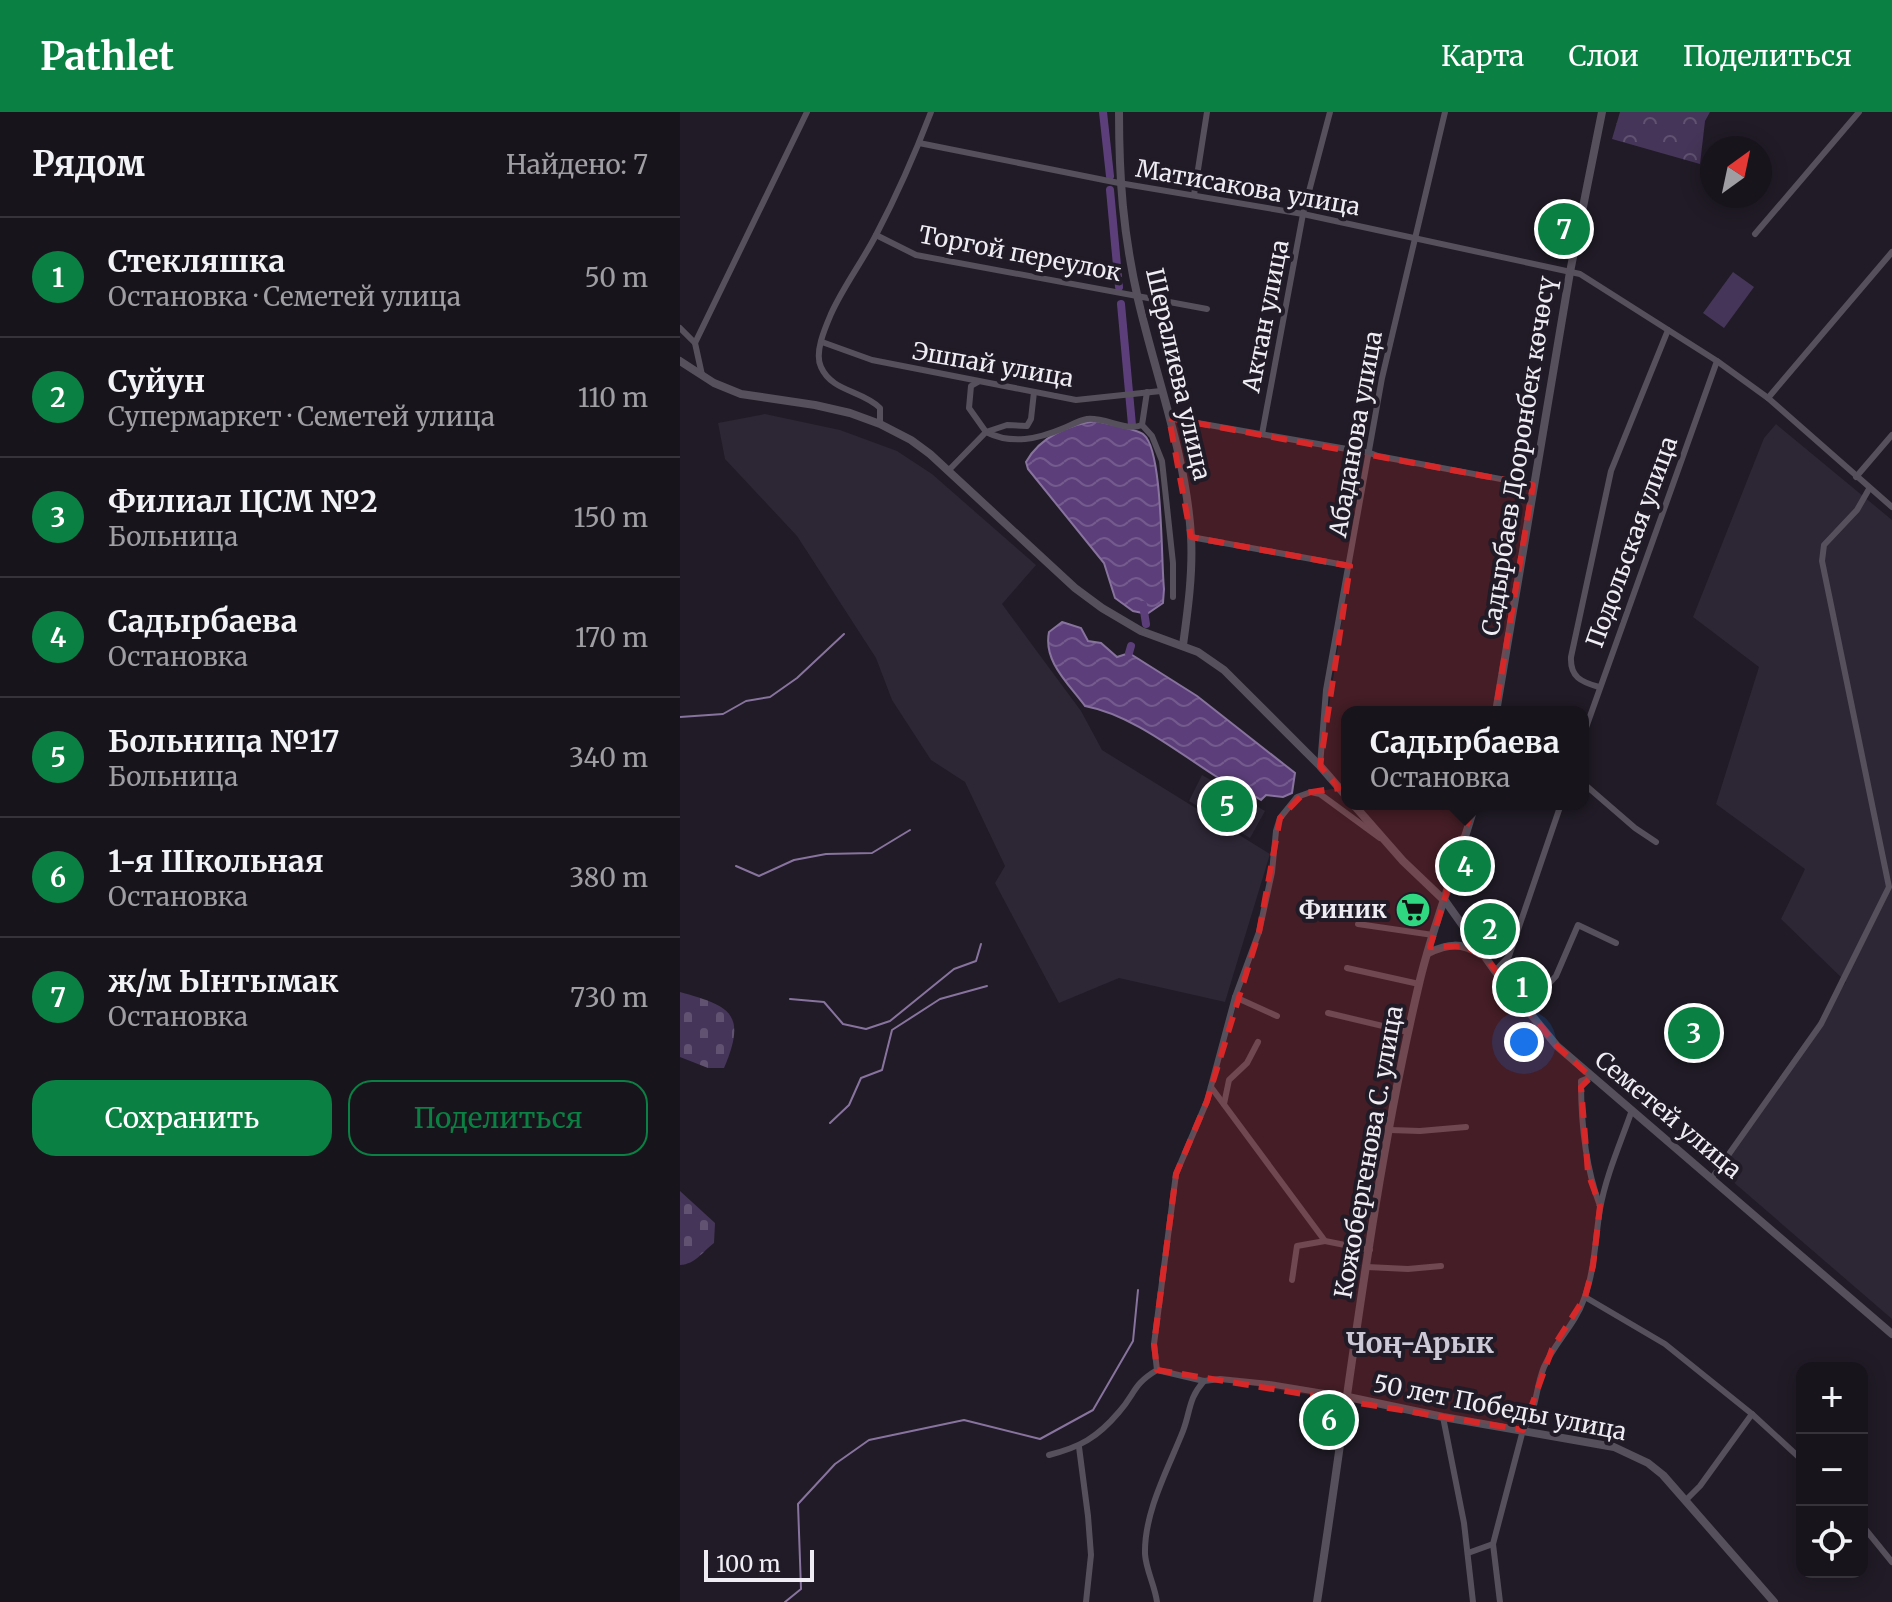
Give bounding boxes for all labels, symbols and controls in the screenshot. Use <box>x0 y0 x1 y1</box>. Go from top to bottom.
text: Pathlet <box>40 33 174 80</box>
text: Карта <box>1441 38 1524 74</box>
text: Слои <box>1568 38 1639 74</box>
text: Поделиться <box>1683 38 1852 74</box>
north arrow <box>1700 136 1772 208</box>
text: Рядом <box>32 143 145 185</box>
text: Найдено: 7 <box>506 148 648 181</box>
street label: Матисакова улица <box>1134 153 1363 223</box>
pin: 7 <box>1538 199 1590 259</box>
street label: Торгой переулок <box>916 219 1124 288</box>
street label: Актан улица <box>1235 237 1296 396</box>
text: Стекляшка <box>108 242 285 280</box>
text: 1 <box>52 261 64 294</box>
text: 50 m <box>584 261 648 294</box>
street label: Шералиева улица <box>1139 265 1218 483</box>
street label: Садырбаев Дооронбек көчөсү <box>1475 274 1562 638</box>
text: Остановка · Семетей улица <box>108 280 461 313</box>
street label: Абаданова улица <box>1322 328 1389 540</box>
street label: Эшпай улица <box>910 335 1076 394</box>
text: Суйун <box>108 362 205 400</box>
text: 2 <box>50 381 66 414</box>
text: 110 m <box>578 381 648 414</box>
text: Супермаркет · Семетей улица <box>108 400 495 433</box>
street label: Подольская улица <box>1579 432 1684 652</box>
text: Филиал ЦСМ №2 <box>108 482 378 520</box>
text: 3 <box>51 501 65 534</box>
text: 150 m <box>574 501 648 534</box>
text: Больница <box>108 520 238 553</box>
text: Садырбаева <box>108 602 298 640</box>
text: 4 <box>50 621 66 654</box>
text: 170 m <box>575 621 648 654</box>
text: Остановка <box>108 640 248 673</box>
popup <box>1341 706 1589 810</box>
text: Больница №17 <box>108 722 339 760</box>
text: Садырбаева <box>1370 723 1560 761</box>
text: 5 <box>50 741 66 774</box>
text: 340 m <box>569 741 648 774</box>
text: Больница <box>108 760 238 793</box>
text: Остановка <box>1370 761 1510 794</box>
pin: 5 <box>1201 776 1253 836</box>
pin: 4 <box>1439 836 1491 896</box>
text: 1-я Школьная <box>108 842 324 880</box>
text: 6 <box>50 861 66 894</box>
text: 380 m <box>569 861 648 894</box>
text: Остановка <box>108 880 248 913</box>
supermarket icon: Финик <box>1394 891 1432 929</box>
place label: Финик <box>1299 894 1387 925</box>
pin: 2 <box>1464 899 1516 959</box>
pin: 1 <box>1496 957 1548 1017</box>
text: ж/м Ынтымак <box>108 962 339 1000</box>
text: 7 <box>50 981 66 1014</box>
text: 730 m <box>570 981 648 1014</box>
text: Остановка <box>108 1000 248 1033</box>
street label: Кожобергенова С. улица <box>1327 1003 1410 1301</box>
pin: 3 <box>1668 1003 1720 1063</box>
your location <box>1504 1022 1544 1062</box>
street label: Семетей улица <box>1588 1044 1748 1185</box>
button: Сохранить <box>32 1080 332 1156</box>
button: Поделиться <box>348 1080 648 1156</box>
district label: Чоң-Арык <box>1346 1325 1495 1361</box>
map controls <box>1796 1362 1868 1578</box>
button: + <box>1796 1362 1868 1434</box>
street label: 50 лет Победы улица <box>1371 1368 1629 1447</box>
pin: 6 <box>1303 1390 1355 1450</box>
button: − <box>1796 1434 1868 1506</box>
button: locate <box>1796 1506 1868 1578</box>
scale bar <box>704 1546 814 1582</box>
text: 100 m <box>716 1550 781 1578</box>

